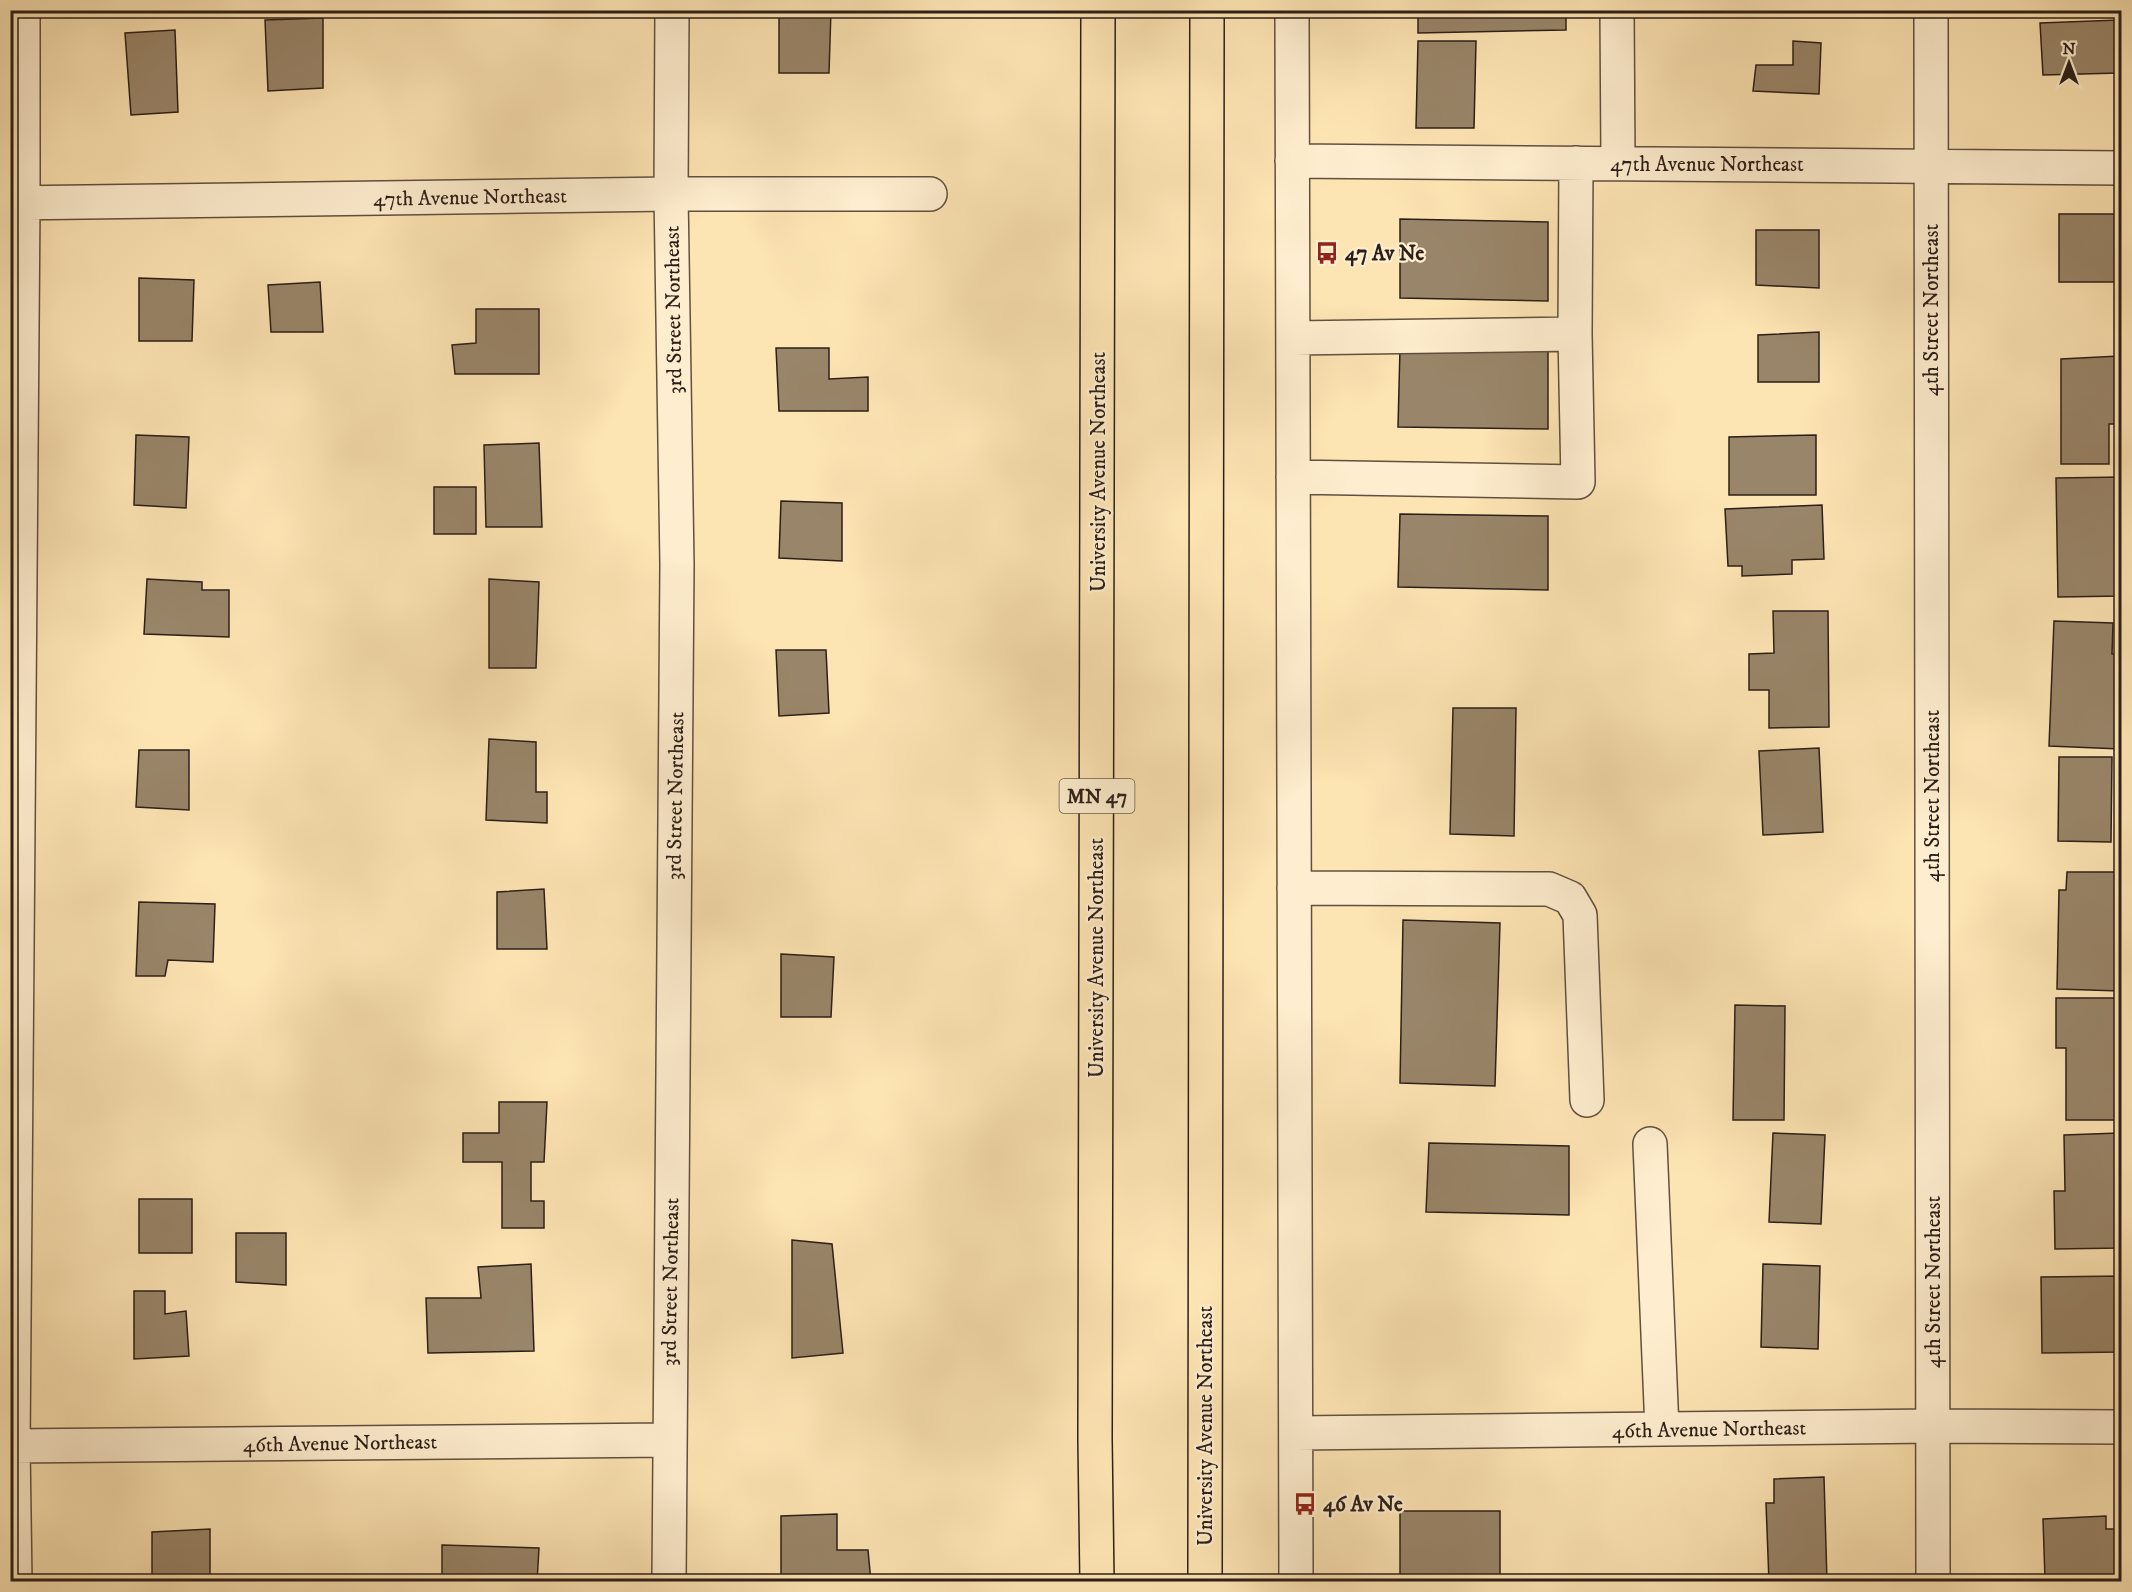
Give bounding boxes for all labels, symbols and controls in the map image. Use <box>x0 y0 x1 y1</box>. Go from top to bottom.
north arrow <box>2039 33 2099 93</box>
text: N <box>2062 39 2076 59</box>
street label: 47th Avenue Northeast <box>1610 152 1804 178</box>
street label: 47th Avenue Northeast <box>373 183 567 213</box>
street label: 4th Street Northeast <box>1919 224 1945 396</box>
street label: 3rd Street Northeast <box>660 225 688 394</box>
bus stop icon: 47 Av Ne <box>1314 240 1340 266</box>
place label: 47 Av Ne <box>1345 241 1425 267</box>
street label: University Avenue Northeast <box>1086 352 1112 592</box>
street label: 4th Street Northeast <box>1920 710 1946 882</box>
street label: 3rd Street Northeast <box>662 711 690 880</box>
road number: MN 47 <box>1060 779 1134 813</box>
street label: University Avenue Northeast <box>1084 838 1110 1078</box>
street label: 4th Street Northeast <box>1921 1196 1947 1368</box>
street label: 3rd Street Northeast <box>657 1197 685 1366</box>
street label: University Avenue Northeast <box>1193 1306 1219 1546</box>
street label: 46th Avenue Northeast <box>1612 1415 1807 1445</box>
street label: 46th Avenue Northeast <box>243 1429 438 1459</box>
bus stop icon: 46 Av Ne <box>1292 1491 1318 1517</box>
place label: 46 Av Ne <box>1323 1492 1403 1518</box>

